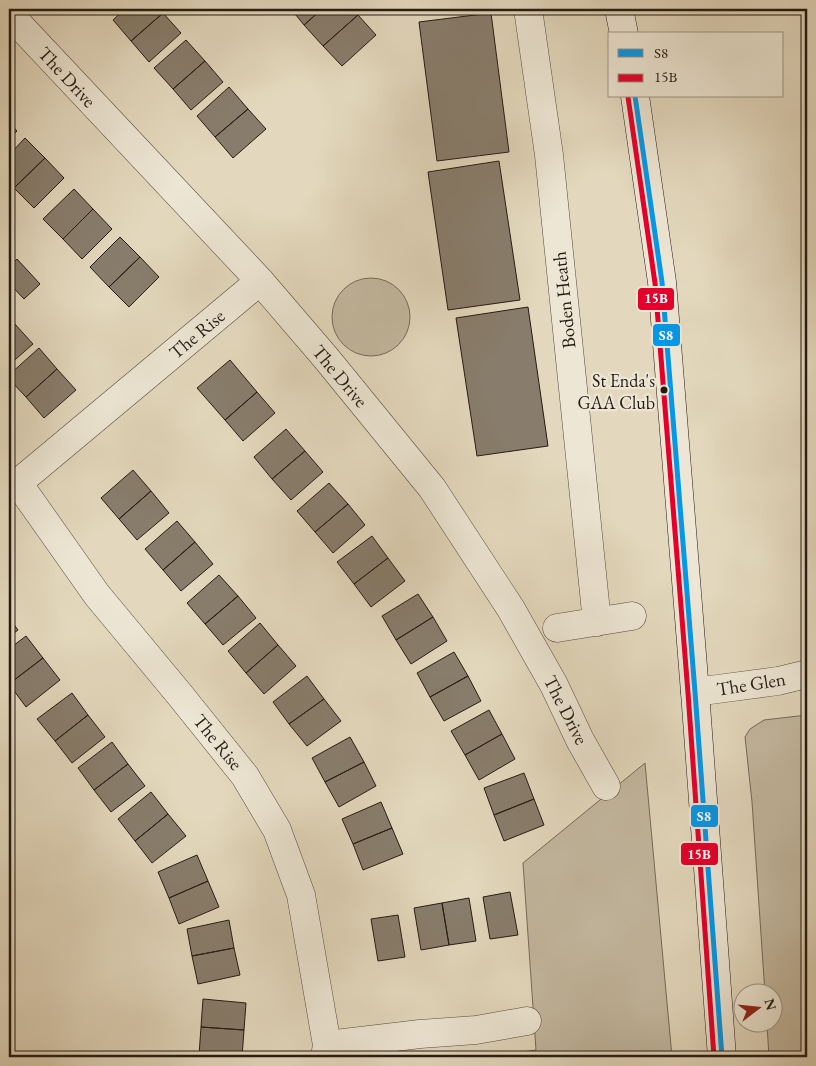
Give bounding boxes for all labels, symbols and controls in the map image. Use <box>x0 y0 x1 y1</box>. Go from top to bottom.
legend <box>608 32 784 98</box>
street label: The Drive <box>33 41 101 113</box>
text: S8 <box>654 43 668 62</box>
text: 15B <box>654 67 677 86</box>
street label: Boden Heath <box>546 250 582 350</box>
line badge: 15B <box>637 287 675 311</box>
text: 15B <box>644 289 668 307</box>
street label: The Rise <box>164 303 230 365</box>
line badge: S8 <box>652 323 681 347</box>
text: S8 <box>659 326 673 344</box>
street label: The Drive <box>307 340 373 412</box>
place label: St Enda's GAA Club <box>578 369 655 414</box>
marker: St Enda's GAA Club <box>659 385 669 395</box>
street label: The Glen <box>715 666 787 702</box>
street label: The Drive <box>538 671 594 749</box>
street label: The Rise <box>188 709 248 775</box>
line badge: S8 <box>690 804 719 828</box>
text: S8 <box>697 807 711 825</box>
line badge: 15B <box>680 842 719 866</box>
text: 15B <box>687 845 711 863</box>
north arrow <box>734 984 784 1034</box>
text: N <box>760 996 781 1013</box>

